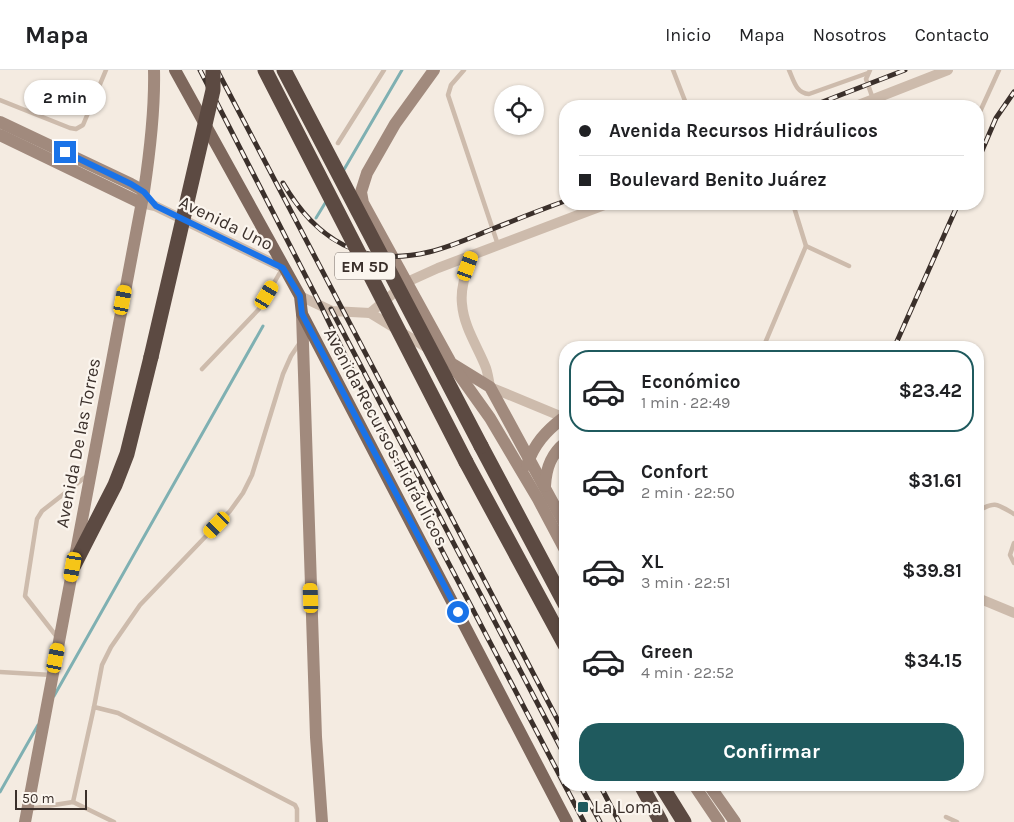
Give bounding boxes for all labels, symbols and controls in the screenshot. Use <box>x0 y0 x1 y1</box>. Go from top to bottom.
text: Mapa <box>25 21 89 49</box>
text: Inicio <box>665 24 711 46</box>
text: Mapa <box>739 24 785 46</box>
text: Nosotros <box>813 24 887 46</box>
text: Contacto <box>915 24 989 46</box>
callout: 2 min <box>24 79 106 114</box>
map controls <box>494 85 544 135</box>
button: locate <box>494 85 544 135</box>
text: 2 min <box>43 88 87 107</box>
text: Avenida Recursos Hidráulicos <box>609 120 878 142</box>
route end <box>54 141 76 163</box>
text: Boulevard Benito Juárez <box>609 169 827 191</box>
street label: Avenida Uno <box>175 191 277 255</box>
car <box>455 249 480 283</box>
road number: EM 5D <box>335 252 395 280</box>
car <box>252 278 281 312</box>
car <box>112 284 133 316</box>
street label: Avenida Recursos Hidráulicos <box>319 324 453 550</box>
street label: Avenida De las Torres <box>51 356 105 530</box>
icon: car <box>581 369 626 414</box>
text: Económico <box>641 371 741 393</box>
text: $23.42 <box>899 380 962 402</box>
text: 1 min · 22:49 <box>641 393 730 412</box>
icon: car <box>581 459 626 504</box>
text: Confort <box>641 461 708 483</box>
text: $31.61 <box>908 470 962 492</box>
text: 2 min · 22:50 <box>641 483 735 502</box>
car <box>201 509 232 541</box>
icon: car <box>581 549 626 594</box>
car <box>63 551 82 583</box>
text: XL <box>641 551 663 573</box>
text: $39.81 <box>902 560 962 582</box>
text: 3 min · 22:51 <box>641 573 731 592</box>
car <box>302 583 319 613</box>
route start <box>447 601 469 623</box>
icon: car <box>581 639 626 684</box>
text: Green <box>641 641 693 663</box>
car <box>45 642 66 674</box>
text: $34.15 <box>904 650 962 672</box>
text: 4 min · 22:52 <box>641 663 734 682</box>
button: Confirmar <box>579 723 964 781</box>
scale bar <box>15 787 88 810</box>
text: 50 m <box>22 790 55 807</box>
place label: La Loma <box>594 796 662 818</box>
marker: La Loma <box>576 800 590 814</box>

